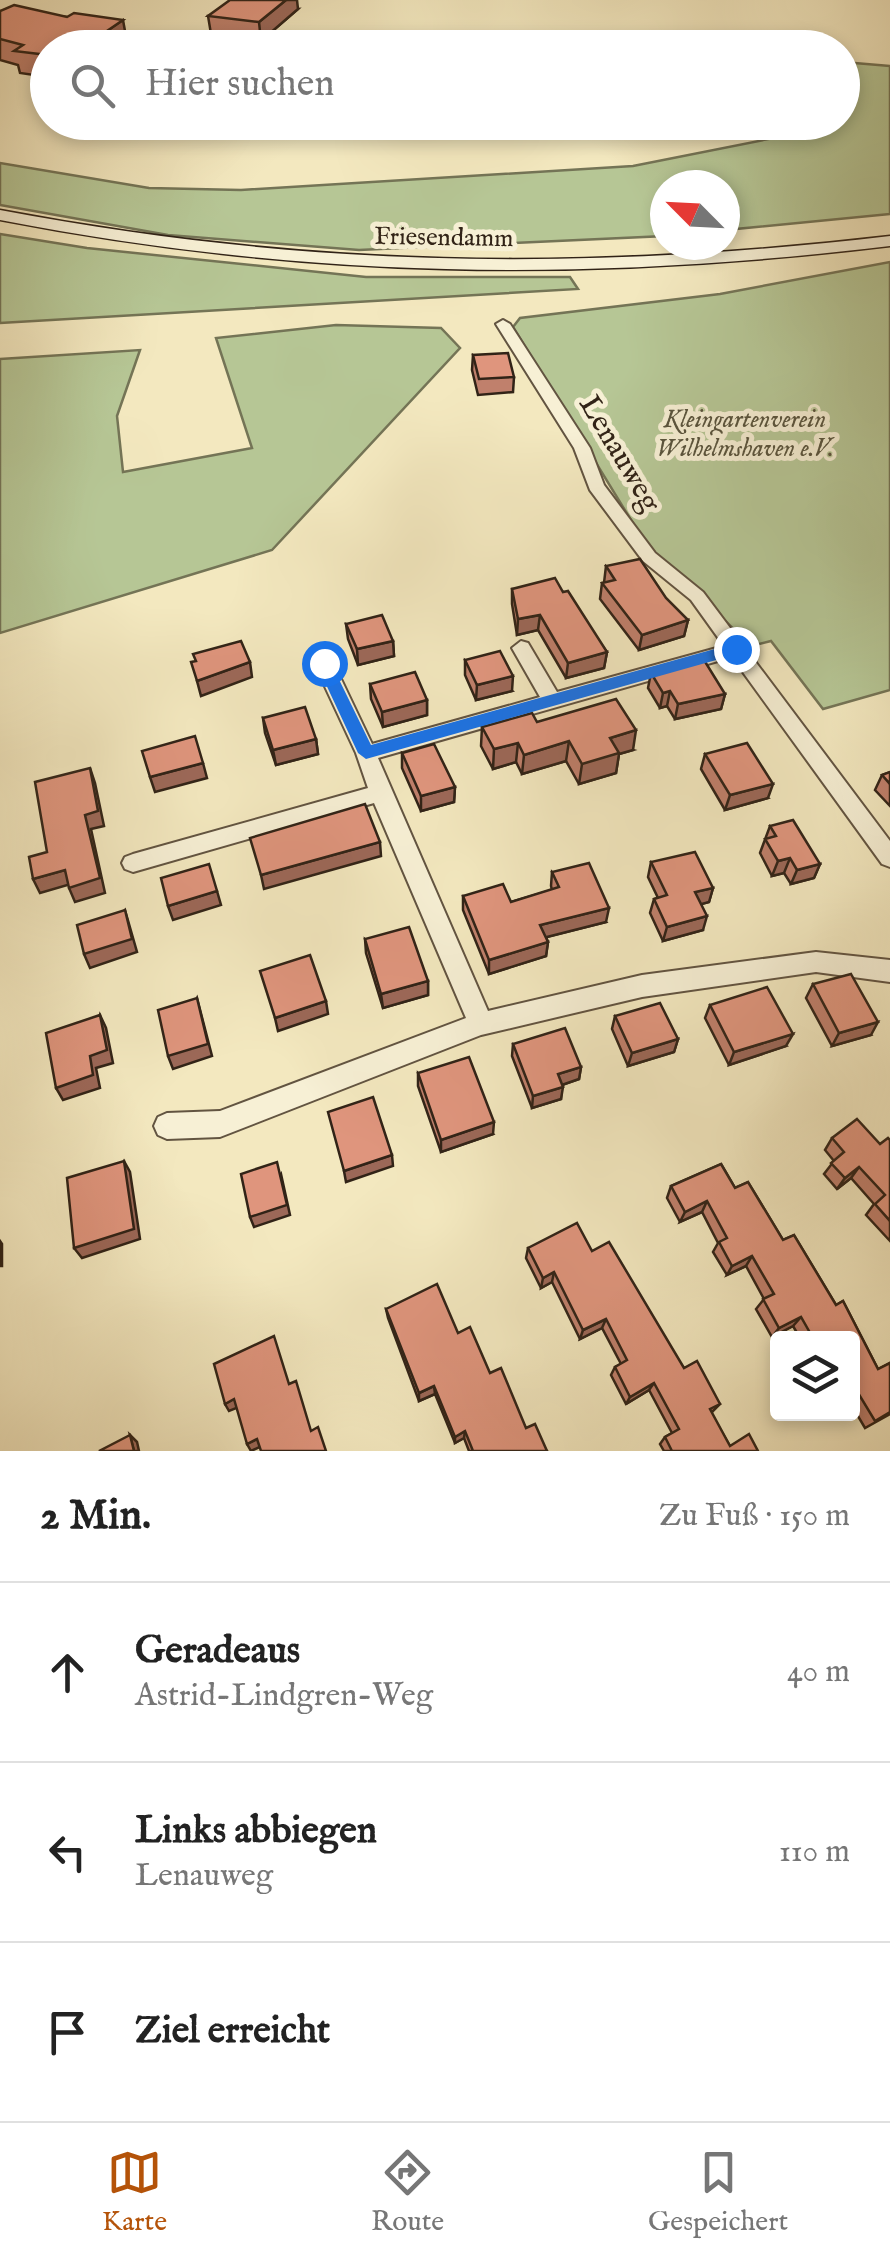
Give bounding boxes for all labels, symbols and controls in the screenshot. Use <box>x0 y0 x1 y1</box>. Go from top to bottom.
search box <box>30 30 860 140</box>
icon: search <box>65 58 120 113</box>
text: Hier suchen <box>145 61 335 109</box>
north arrow <box>650 170 740 260</box>
street label: Friesendamm <box>374 221 514 255</box>
street label: Lenauweg <box>569 389 669 520</box>
park label: Kleingartenverein Wilhelmshaven e.V. <box>656 404 835 465</box>
route end <box>714 627 760 673</box>
route start <box>302 641 348 687</box>
map controls <box>770 1331 860 1421</box>
button: layers <box>770 1331 860 1421</box>
text: 2 Min. <box>40 1490 151 1543</box>
text: Zu Fuß · 150 m <box>659 1496 850 1537</box>
text: Geradeaus <box>135 1628 300 1676</box>
icon: ahead <box>40 1645 95 1700</box>
text: 40 m <box>787 1652 850 1693</box>
text: Astrid-Lindgren-Weg <box>135 1676 433 1717</box>
text: Links abbiegen <box>135 1808 377 1856</box>
icon: left <box>40 1825 95 1880</box>
text: 110 m <box>779 1832 850 1873</box>
text: Lenauweg <box>135 1856 273 1897</box>
icon: arrive <box>40 2005 95 2060</box>
text: Ziel erreicht <box>135 2008 330 2056</box>
tab: Karte <box>102 2145 167 2240</box>
tab: Route <box>371 2145 444 2240</box>
tab: Gespeichert <box>648 2145 788 2240</box>

